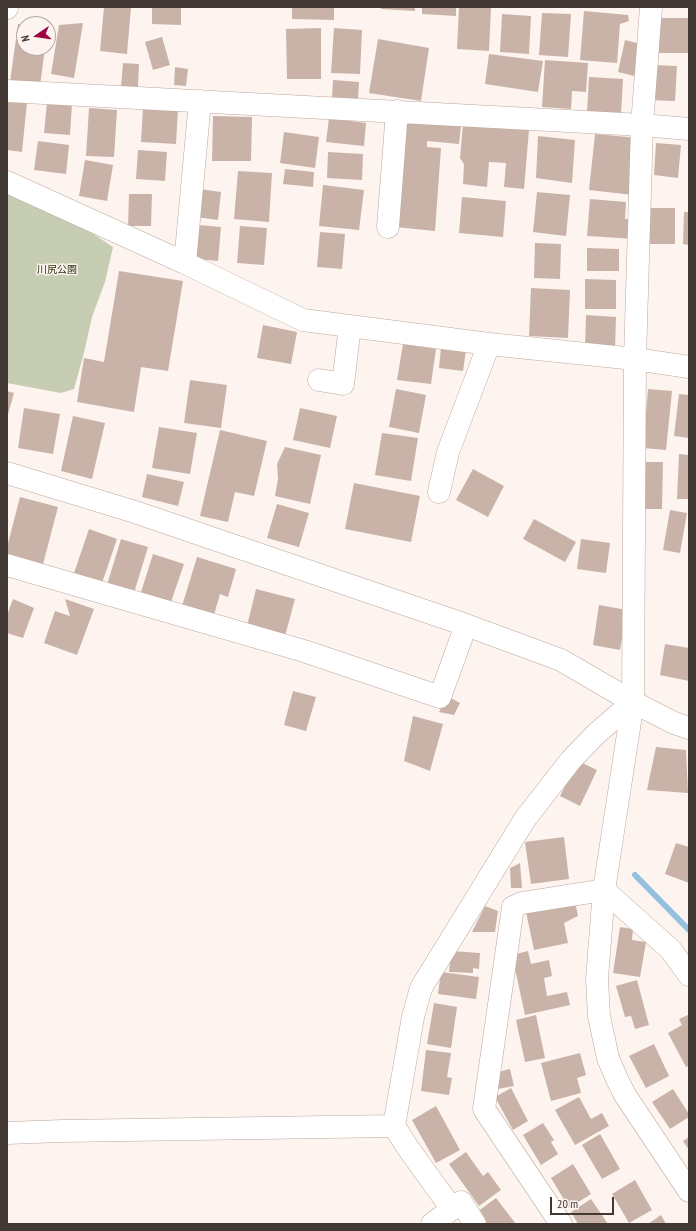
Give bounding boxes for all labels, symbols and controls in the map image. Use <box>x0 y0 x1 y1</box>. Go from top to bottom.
north arrow <box>16 16 56 56</box>
text: N <box>18 34 33 43</box>
park label: 川尻公園 <box>37 264 77 276</box>
scale bar <box>552 1189 616 1215</box>
text: 20 m <box>557 1196 578 1211</box>

